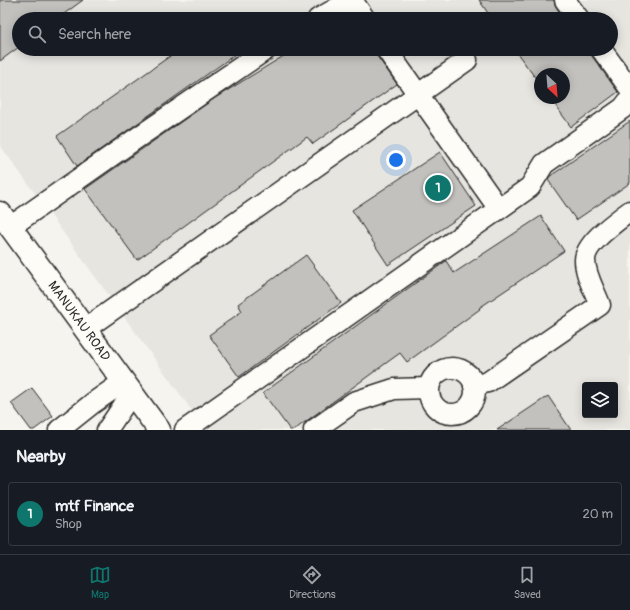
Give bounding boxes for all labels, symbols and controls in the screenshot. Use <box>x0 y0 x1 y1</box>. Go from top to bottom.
search box <box>12 12 618 56</box>
icon: search <box>26 23 48 45</box>
text: Search here <box>58 25 131 44</box>
north arrow <box>534 68 570 104</box>
your location <box>386 150 406 170</box>
pin: 1 <box>425 173 451 203</box>
street label: MANUKAU ROAD <box>45 278 114 364</box>
map controls <box>582 382 618 418</box>
button: layers <box>582 382 618 418</box>
text: Nearby <box>16 446 65 467</box>
text: mtf Finance <box>55 497 134 516</box>
text: 1 <box>27 506 33 522</box>
text: 20 m <box>582 506 613 522</box>
text: Shop <box>55 516 82 532</box>
tab: Map <box>89 564 111 601</box>
tab: Directions <box>289 564 336 601</box>
tab: Saved <box>514 564 541 601</box>

